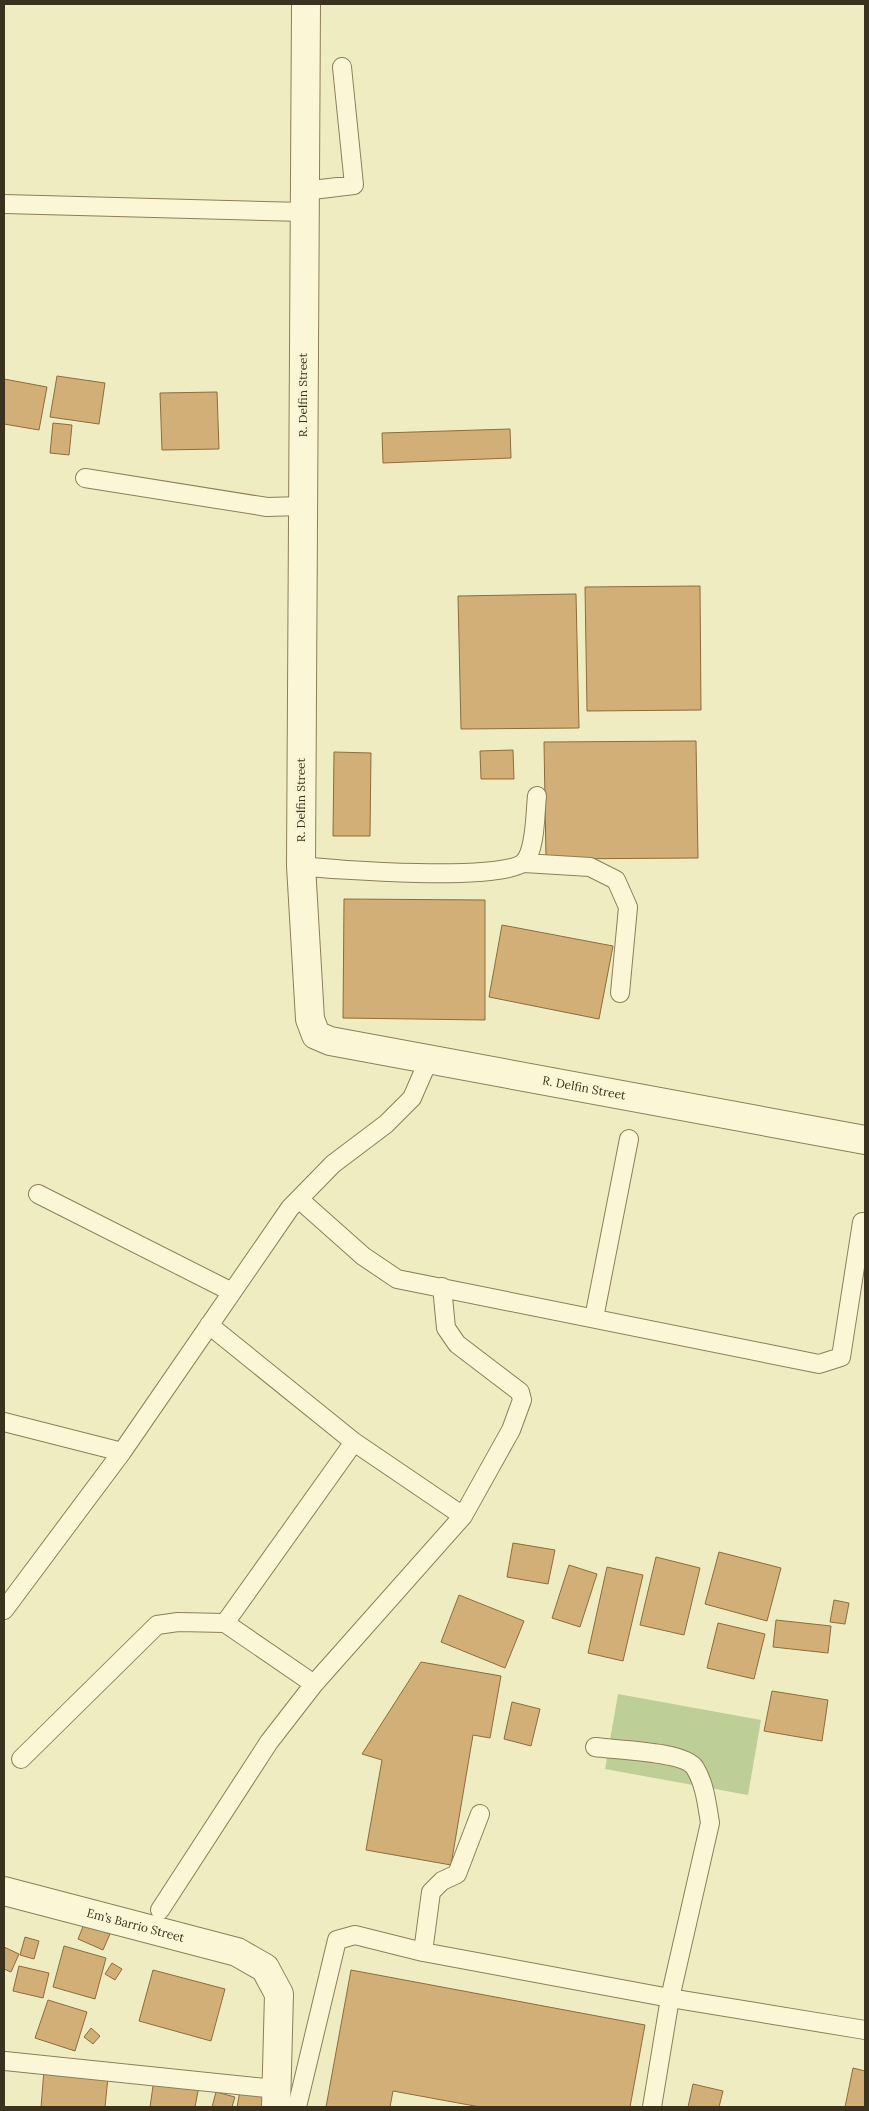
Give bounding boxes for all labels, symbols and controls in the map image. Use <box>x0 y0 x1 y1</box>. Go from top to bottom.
street label: R. Delfin Street <box>295 353 310 437</box>
street label: R. Delfin Street <box>293 758 308 842</box>
street label: R. Delfin Street <box>541 1072 627 1103</box>
street label: Em’s Barrio Street <box>85 1905 186 1945</box>

